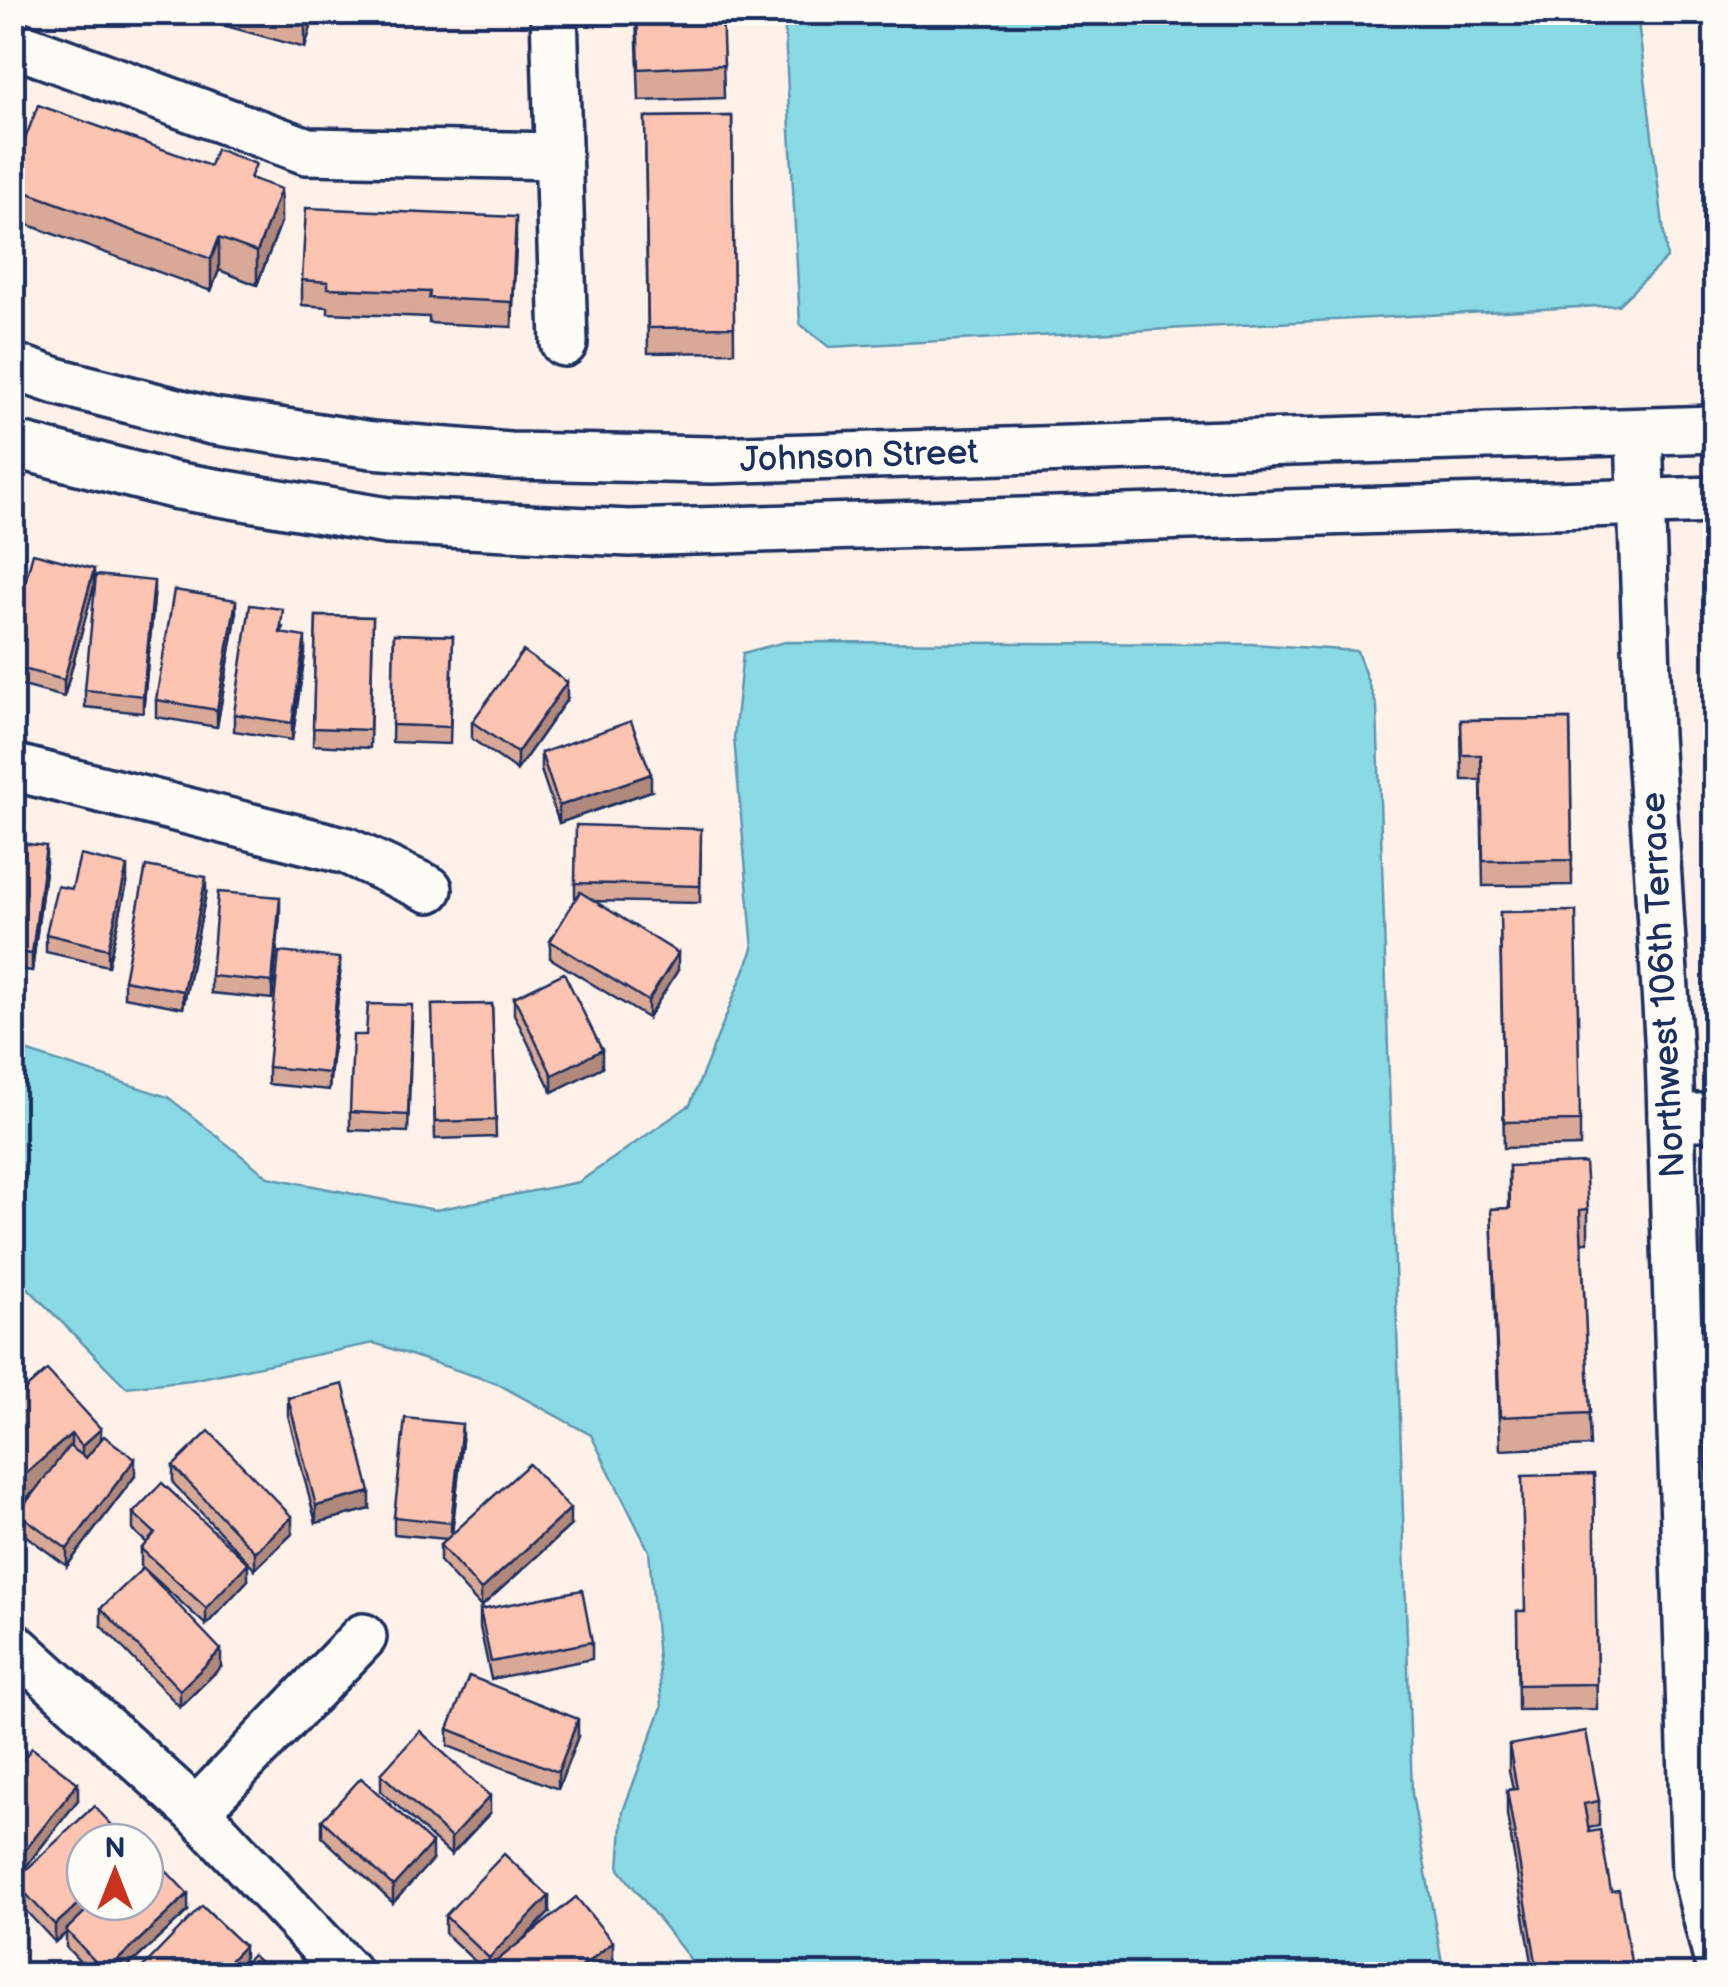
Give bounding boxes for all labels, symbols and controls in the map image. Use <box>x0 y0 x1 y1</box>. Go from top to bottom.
street label: Johnson Street <box>739 431 979 482</box>
street label: Northwest 106th Terrace <box>1632 791 1695 1179</box>
north arrow <box>65 1822 165 1922</box>
text: N <box>104 1832 126 1865</box>

